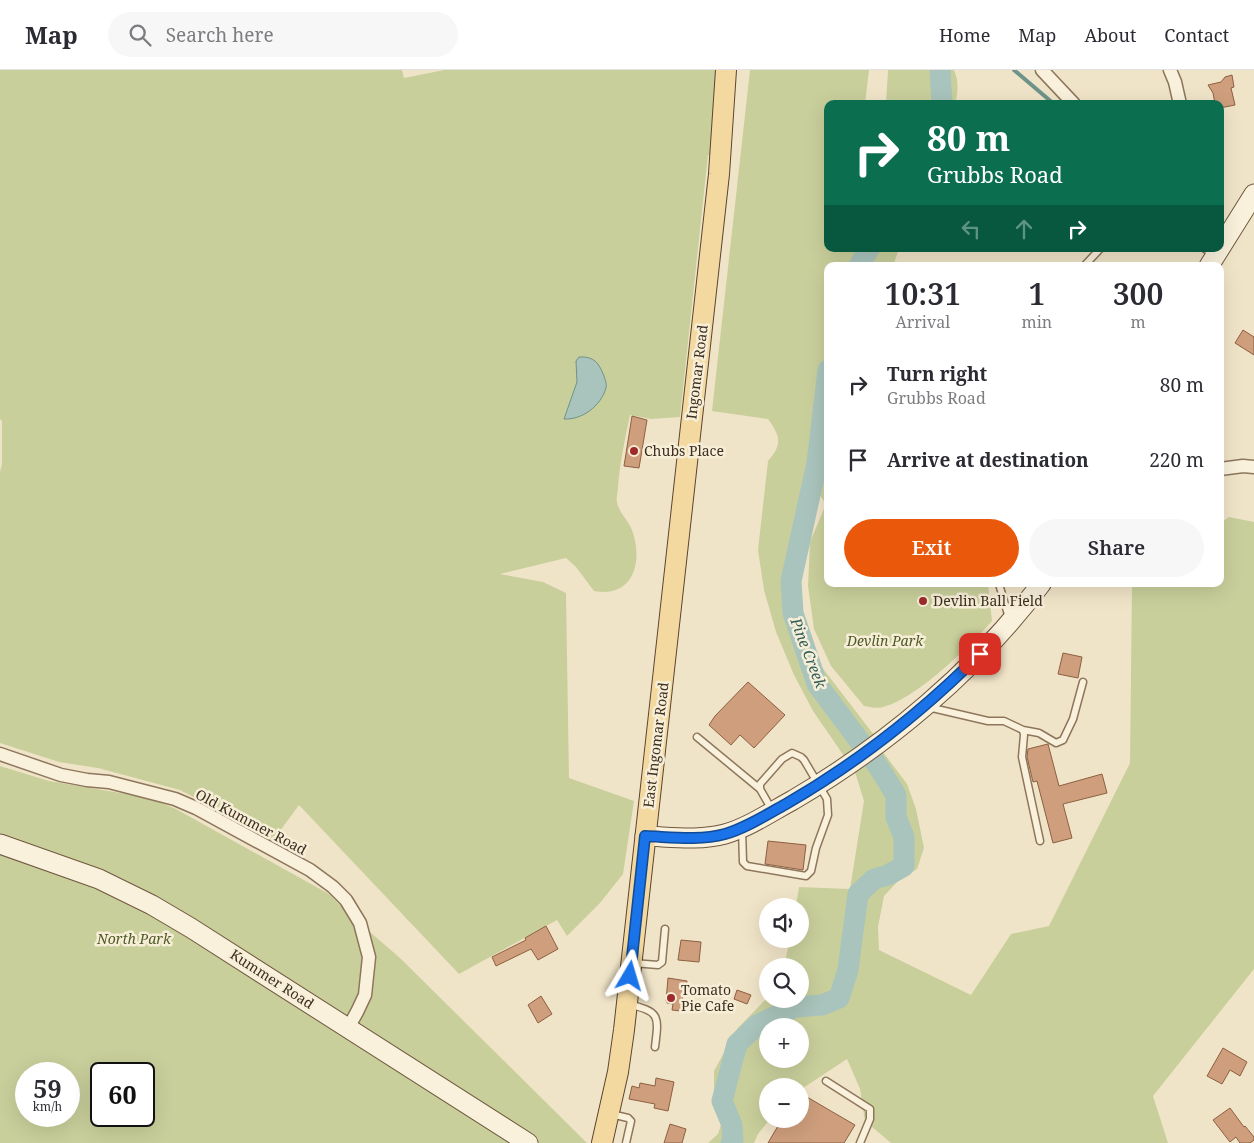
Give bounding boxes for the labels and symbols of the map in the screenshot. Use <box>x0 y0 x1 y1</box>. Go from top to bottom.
street label: Ingomar Road <box>681 323 712 420</box>
place label: Chubs Place <box>644 441 724 460</box>
marker: Chubs Place <box>628 445 640 457</box>
place label: Devlin Ball Field <box>933 591 1043 610</box>
marker: Devlin Ball Field <box>917 595 929 607</box>
water label: Pine Creek <box>786 614 832 691</box>
park label: Devlin Park <box>846 631 924 650</box>
pin <box>959 633 1001 675</box>
street label: East Ingomar Road <box>638 681 673 809</box>
street label: Old Kummer Road <box>192 784 310 859</box>
park label: North Park <box>96 929 172 948</box>
street label: Kummer Road <box>227 944 318 1013</box>
position arrow <box>603 949 655 1001</box>
place label: Tomato Pie Cafe <box>681 980 734 1015</box>
marker: Tomato Pie Cafe <box>665 992 677 1004</box>
speed limit sign: 60 <box>90 1062 155 1127</box>

